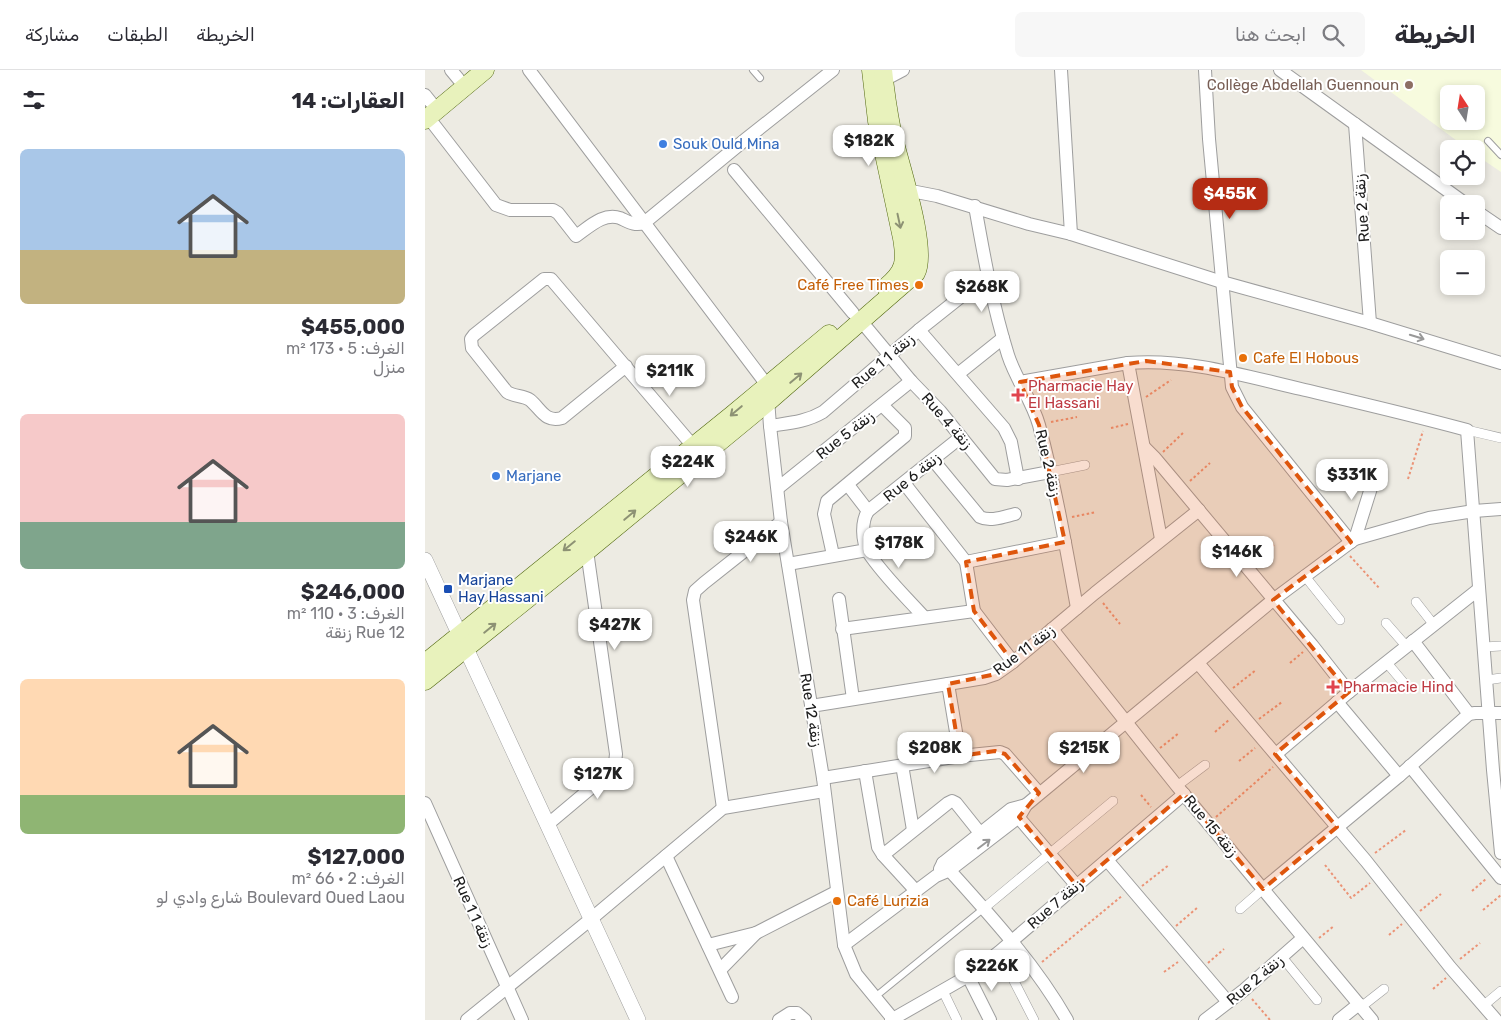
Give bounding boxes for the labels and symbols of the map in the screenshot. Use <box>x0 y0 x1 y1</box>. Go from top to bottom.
place label: Collège Abdellah Guennoun <box>1207 76 1399 94</box>
marker: Collège Abdellah Guennoun <box>1403 79 1415 91</box>
north arrow <box>1440 85 1485 130</box>
pin: $182K <box>834 124 904 167</box>
place label: Souk Ould Mina <box>673 135 780 153</box>
marker: Souk Ould Mina <box>657 138 669 150</box>
street label: Rue 2 زنقة <box>1351 173 1373 243</box>
pin: $455K <box>1195 178 1265 220</box>
one-way arrow <box>894 213 904 229</box>
pin: $268K <box>947 270 1017 313</box>
place label: Café Free Times <box>797 276 909 294</box>
marker: Café Free Times <box>913 279 925 291</box>
street label: Rue 1 زنقة 1 <box>848 330 918 392</box>
one-way arrow <box>1409 333 1424 342</box>
place label: Cafe El Hobous <box>1253 349 1359 367</box>
marker: Cafe El Hobous <box>1237 352 1249 364</box>
pin: $211K <box>635 354 705 397</box>
one-way arrow <box>789 373 802 384</box>
place label: Pharmacie Hay El Hassani <box>1028 377 1133 412</box>
street label: Rue 4 زنقة <box>918 389 976 453</box>
marker: Pharmacie Hay El Hassani <box>1012 389 1024 401</box>
one-way arrow <box>730 405 743 416</box>
street label: Rue 5 زنقة <box>813 407 878 463</box>
street label: Rue 2 زنقة <box>1032 428 1064 498</box>
pin: $224K <box>653 446 723 488</box>
street label: Rue 6 زنقة <box>880 448 944 506</box>
pin: $331K <box>1317 458 1387 501</box>
place label: Marjane <box>506 467 561 485</box>
marker: Marjane <box>490 470 502 482</box>
one-way arrow <box>624 510 637 521</box>
pin: $246K <box>716 520 786 563</box>
pin: $178K <box>864 526 934 569</box>
pin: $146K <box>1202 536 1272 578</box>
one-way arrow <box>563 541 576 552</box>
place label: Marjane Hay Hassani <box>458 571 544 606</box>
marker: Marjane Hay Hassani <box>442 583 454 595</box>
pin: $427K <box>580 608 650 651</box>
street label: Rue 11 زنقة <box>990 621 1058 679</box>
one-way arrow <box>484 623 497 634</box>
street label: Rue 12 زنقة <box>796 672 826 748</box>
place label: Pharmacie Hind <box>1343 678 1454 696</box>
marker: Pharmacie Hind <box>1327 681 1339 693</box>
pin: $208K <box>900 732 970 774</box>
pin: $215K <box>1049 732 1119 774</box>
pin: $127K <box>563 758 633 800</box>
street label: Rue 15 زنقة <box>1180 792 1242 861</box>
one-way arrow <box>977 838 990 849</box>
street label: Rue 1 زنقة 1 <box>449 874 497 950</box>
street label: Rue 7 زنقة <box>1024 875 1086 933</box>
place label: Café Lurizia <box>847 892 929 910</box>
marker: Café Lurizia <box>831 895 843 907</box>
pin: $226K <box>957 950 1027 992</box>
street label: Rue 2 زنقة <box>1223 951 1287 1009</box>

